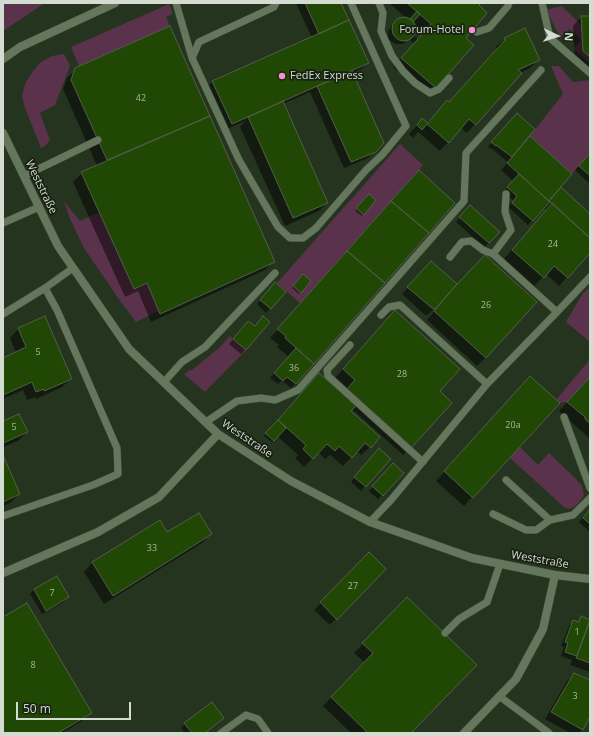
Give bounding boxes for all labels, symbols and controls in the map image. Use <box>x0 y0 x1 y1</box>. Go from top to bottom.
north arrow <box>537 16 577 56</box>
place label: Forum-Hotel <box>399 23 464 37</box>
marker: Forum-Hotel <box>467 25 477 35</box>
text: N <box>562 32 577 42</box>
place label: FedEx Express <box>290 69 363 83</box>
marker: FedEx Express <box>277 71 287 81</box>
house number: 42 <box>136 93 146 103</box>
street label: Weststraße <box>22 158 60 216</box>
house number: 24 <box>548 239 558 249</box>
house number: 26 <box>481 300 491 310</box>
house number: 5 <box>35 347 41 357</box>
house number: 36 <box>289 363 299 373</box>
house number: 28 <box>397 369 407 379</box>
street label: Weststraße <box>219 417 275 461</box>
house number: 20a <box>505 420 521 430</box>
house number: 5 <box>11 422 17 432</box>
house number: 33 <box>147 543 157 553</box>
street label: Weststraße <box>510 548 570 572</box>
house number: 27 <box>348 581 358 591</box>
house number: 7 <box>49 588 55 598</box>
house number: 1 <box>574 627 580 637</box>
house number: 8 <box>30 660 36 670</box>
house number: 3 <box>572 691 578 701</box>
scale bar <box>18 694 133 720</box>
text: 50 m <box>23 700 51 717</box>

